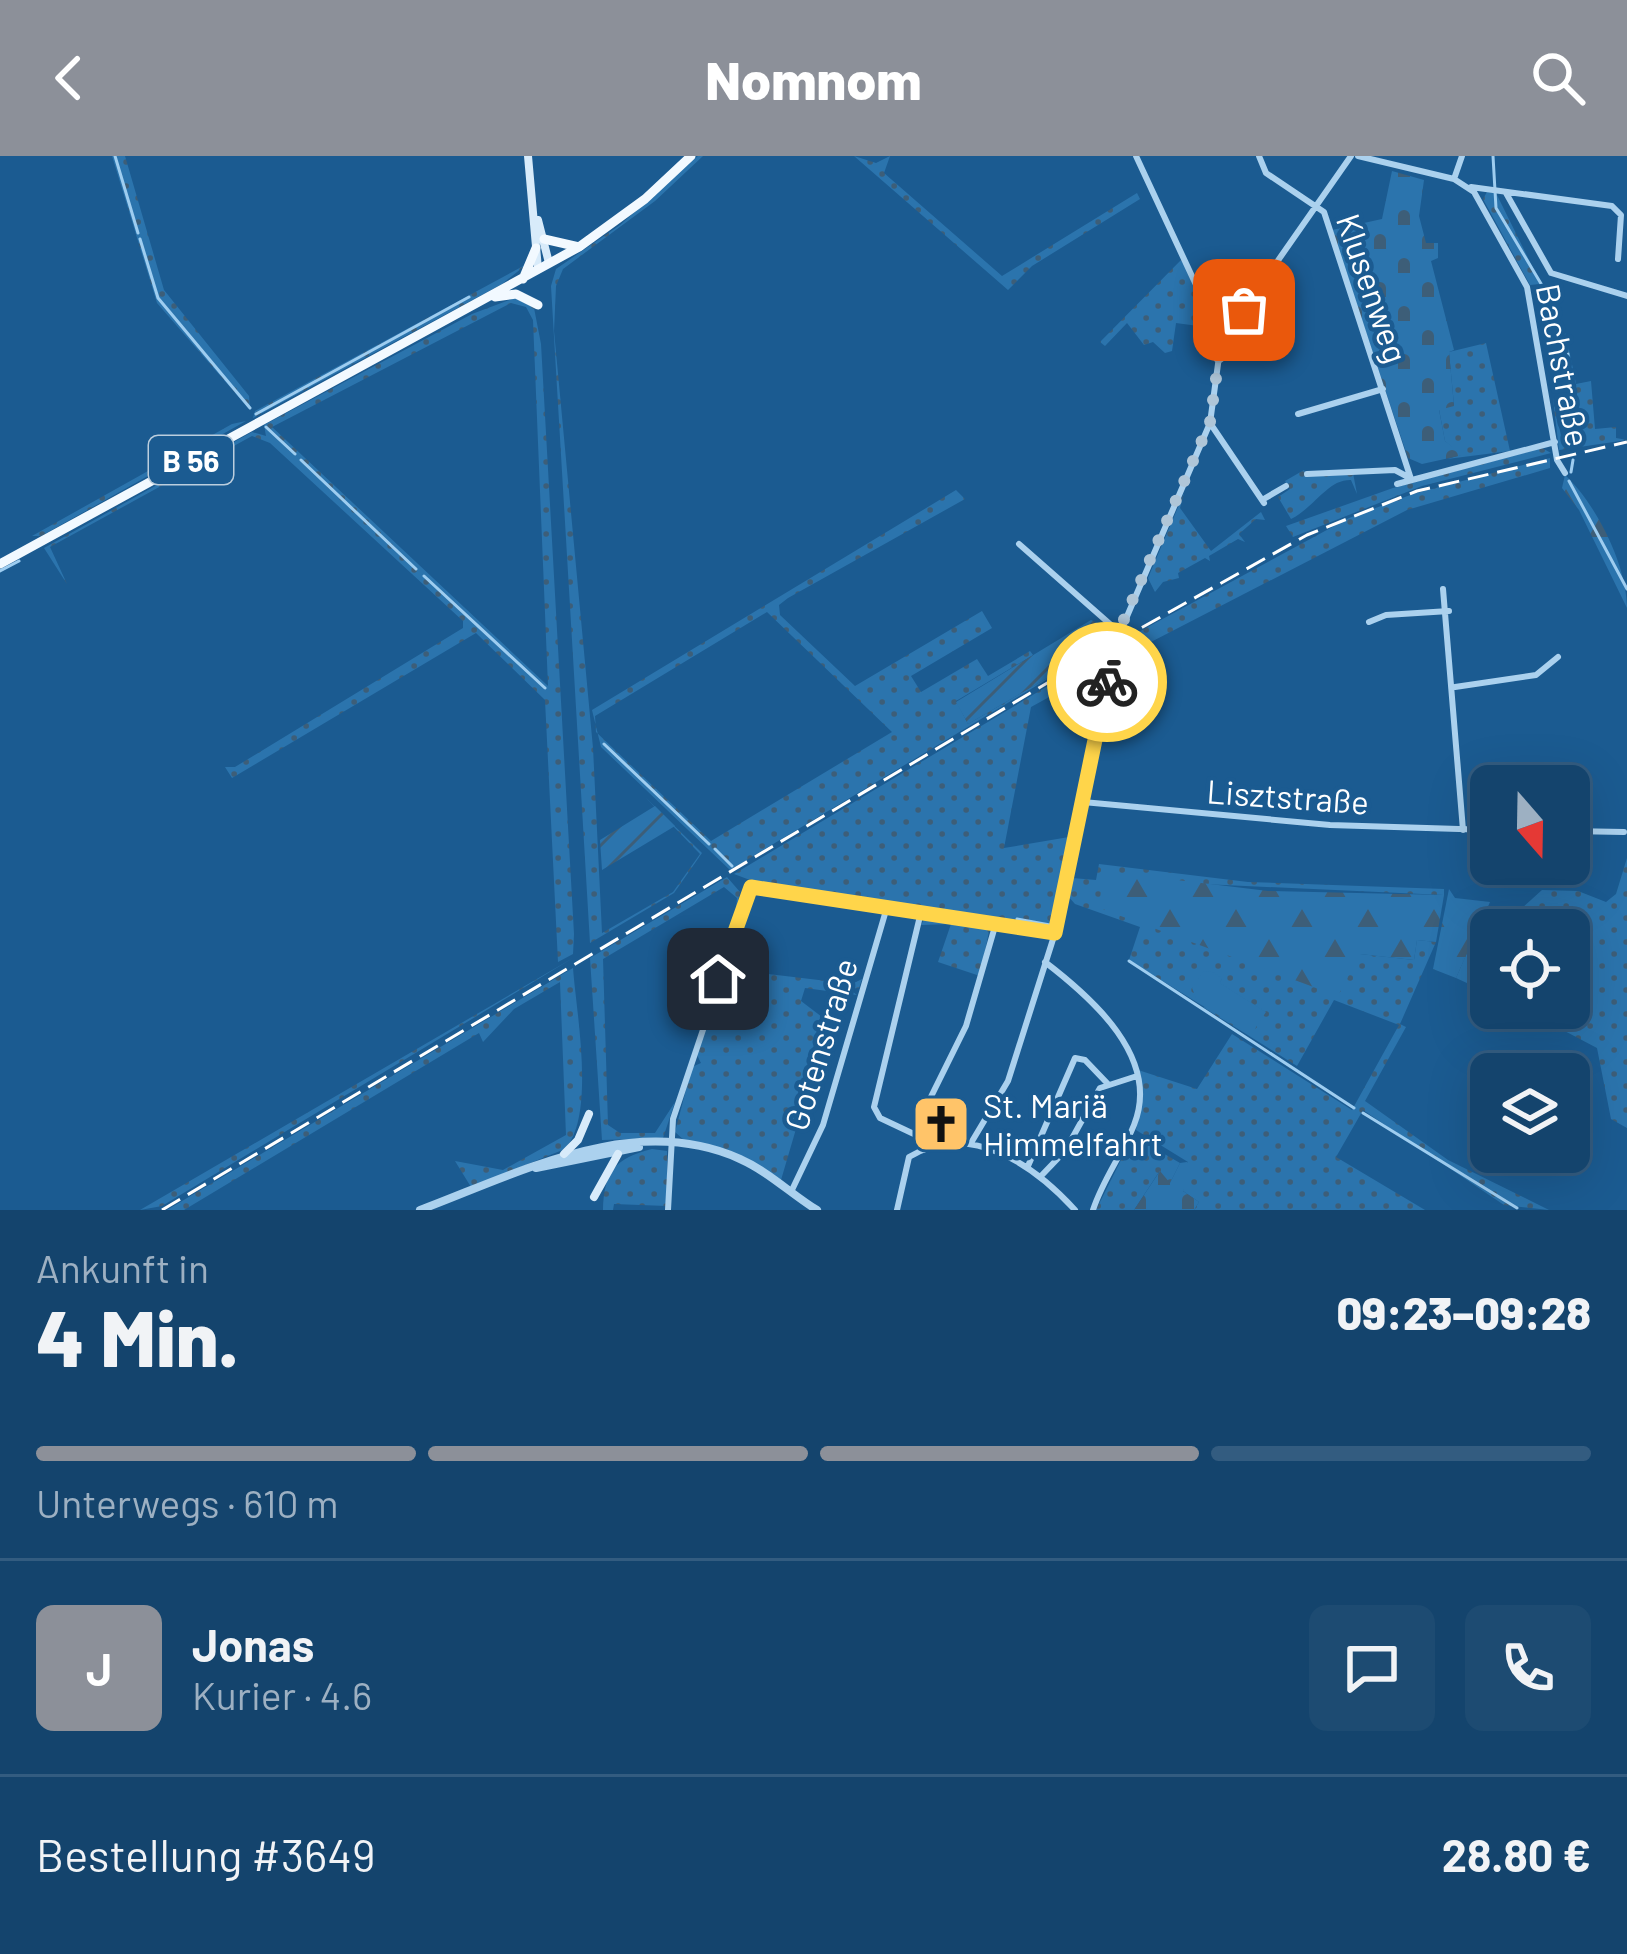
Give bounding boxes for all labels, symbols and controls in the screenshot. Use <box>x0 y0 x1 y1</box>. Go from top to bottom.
icon: back <box>36 45 102 111</box>
icon: search <box>1525 45 1591 111</box>
text: Nomnom <box>705 46 922 111</box>
street label: Klusenweg <box>1329 208 1417 368</box>
pin <box>1193 259 1295 361</box>
icon: bag <box>1211 277 1277 343</box>
street label: Bachstraße <box>1529 280 1599 450</box>
road number: B 56 <box>149 436 233 484</box>
courier <box>1047 622 1167 742</box>
icon: bike <box>1074 649 1140 715</box>
north arrow <box>1470 765 1590 885</box>
map controls <box>1470 765 1590 1173</box>
street label: Lisztstraße <box>1206 770 1370 822</box>
button: locate <box>1470 909 1590 1029</box>
pin <box>667 928 769 1030</box>
icon: home <box>685 946 751 1012</box>
street label: Gotenstraße <box>775 953 865 1135</box>
button: layers <box>1470 1053 1590 1173</box>
place label: St. Mariä Himmelfahrt <box>983 1085 1163 1163</box>
church icon: St. Mariä Himmelfahrt <box>910 1093 972 1155</box>
text: Ankunft in <box>36 1244 209 1291</box>
text: 09:23–09:28 <box>1336 1285 1591 1339</box>
text: 4 Min. <box>36 1289 239 1383</box>
text: Unterwegs · 610 m <box>36 1479 338 1526</box>
button: chat <box>1309 1605 1435 1731</box>
button: phone <box>1465 1605 1591 1731</box>
text: Jonas <box>192 1617 314 1671</box>
text: J <box>86 1641 112 1695</box>
text: Kurier · 4.6 <box>192 1671 372 1718</box>
text: Bestellung #3649 <box>36 1827 375 1881</box>
text: 28.80 € <box>1442 1827 1591 1881</box>

